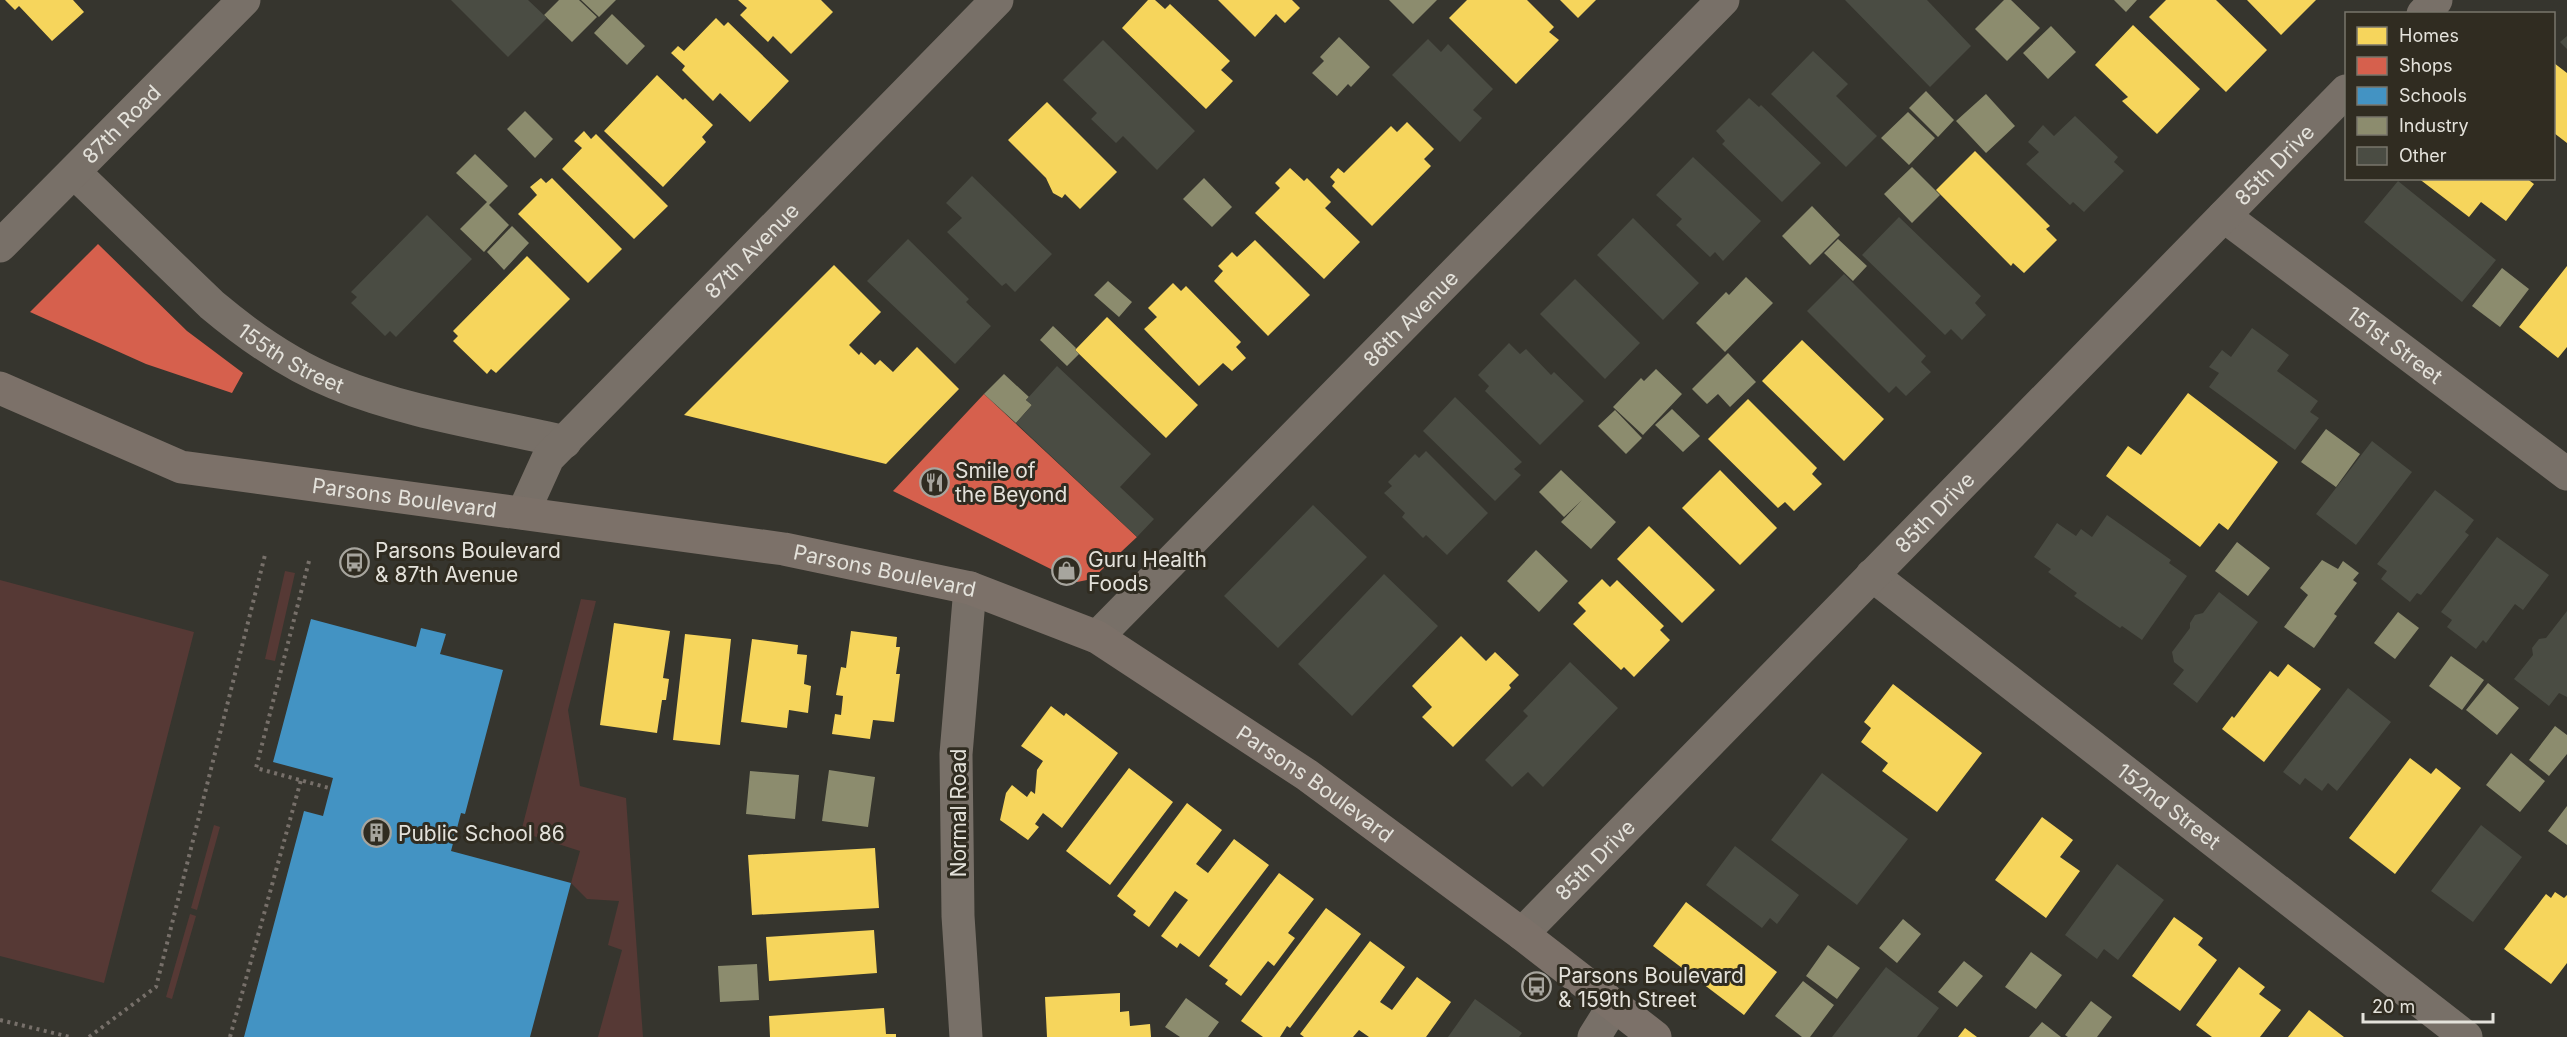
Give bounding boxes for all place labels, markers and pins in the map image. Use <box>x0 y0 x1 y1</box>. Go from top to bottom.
place label: Smile of the Beyond <box>955 458 1067 507</box>
restaurant icon: Smile of the Beyond <box>918 466 950 498</box>
place label: Parsons Boulevard & 87th Avenue <box>375 538 561 587</box>
bus stop icon: Parsons Boulevard & 87th Avenue <box>338 546 370 578</box>
place label: Guru Health Foods <box>1088 547 1207 596</box>
shop icon: Guru Health Foods <box>1051 555 1083 587</box>
building icon: Public School 86 <box>361 817 393 849</box>
place label: Public School 86 <box>398 821 565 846</box>
place label: Parsons Boulevard & 159th Street <box>1558 963 1744 1012</box>
bus stop icon: Parsons Boulevard & 159th Street <box>1521 971 1553 1003</box>

